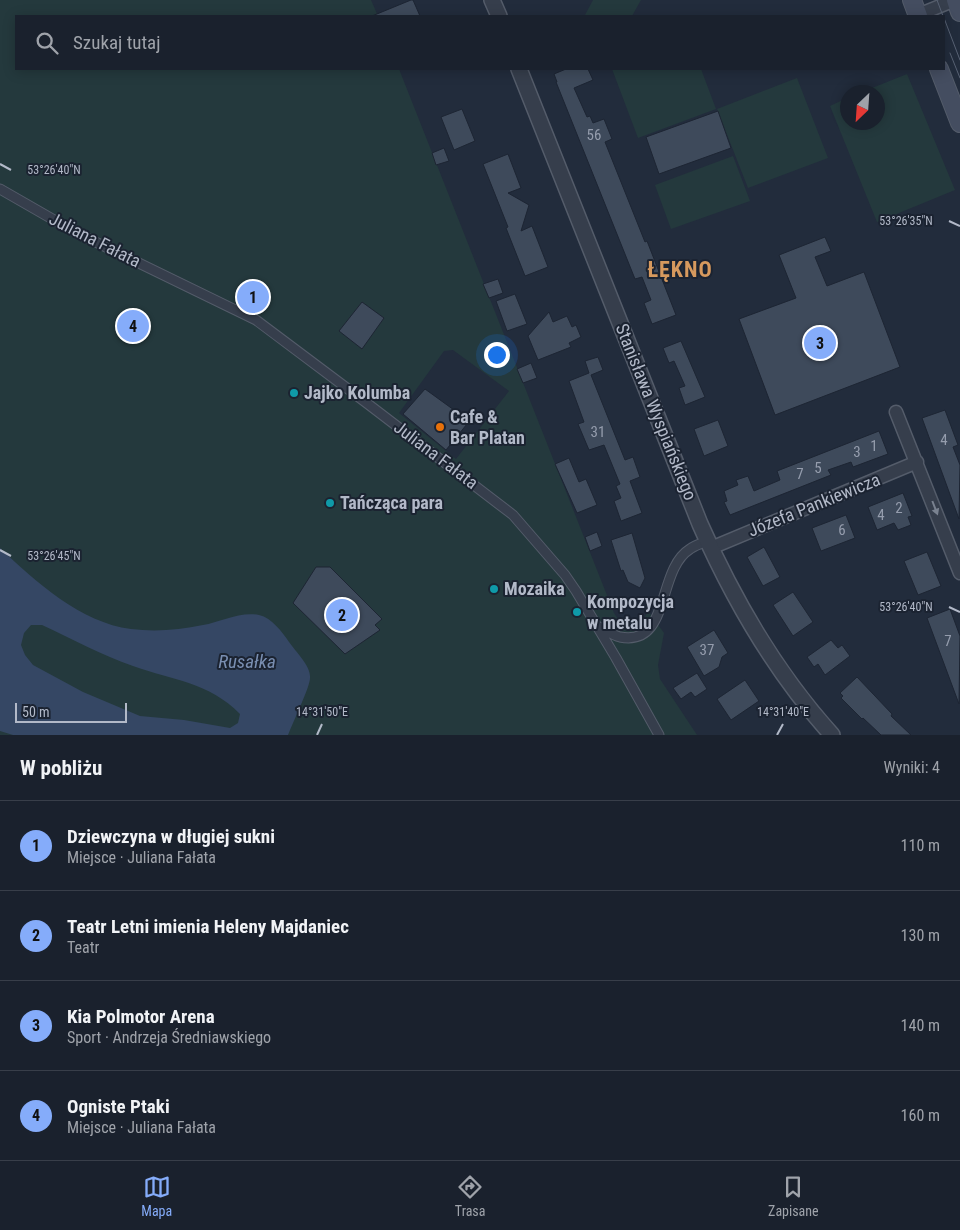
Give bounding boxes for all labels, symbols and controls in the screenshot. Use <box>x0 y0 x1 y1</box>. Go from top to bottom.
search box <box>15 15 945 70</box>
icon: search <box>33 29 61 57</box>
text: Szukaj tutaj <box>73 31 160 54</box>
north arrow <box>840 85 885 130</box>
house number: 56 <box>587 126 601 144</box>
text: 53°26'40"N <box>27 163 81 177</box>
street label: Juliana Fałata <box>46 208 144 272</box>
text: 53°26'35"N <box>879 214 933 228</box>
district label: ŁĘKNO <box>647 257 713 282</box>
pin: 1 <box>237 278 269 316</box>
pin: 4 <box>117 307 149 345</box>
street label: Stanisława Wyspiańskiego <box>611 320 702 503</box>
pin: 3 <box>804 324 836 362</box>
your location <box>484 342 510 368</box>
place label: Jajko Kolumba <box>304 382 410 403</box>
marker: Jajko Kolumba <box>288 387 300 399</box>
place label: Cafe & Bar Platan <box>450 406 525 448</box>
street label: Juliana Fałata <box>390 416 482 493</box>
marker: Cafe & Bar Platan <box>434 421 446 433</box>
house number: 31 <box>591 423 605 441</box>
house number: 4 <box>940 431 948 449</box>
house number: 1 <box>870 437 878 455</box>
house number: 3 <box>853 443 861 461</box>
house number: 5 <box>814 459 822 477</box>
house number: 7 <box>796 465 804 483</box>
street label: Józefa Pankiewicza <box>745 468 883 541</box>
place label: Tańcząca para <box>340 492 443 513</box>
marker: Tańcząca para <box>324 497 336 509</box>
house number: 2 <box>895 499 903 517</box>
one-way arrow <box>931 501 939 515</box>
house number: 4 <box>877 506 885 524</box>
house number: 6 <box>838 521 846 539</box>
text: 53°26'45"N <box>27 549 81 563</box>
place label: Mozaika <box>504 578 565 599</box>
marker: Mozaika <box>488 583 500 595</box>
place label: Kompozycja w metalu <box>587 591 674 633</box>
pin: 2 <box>326 596 358 634</box>
text: 53°26'40"N <box>879 600 933 614</box>
marker: Kompozycja w metalu <box>571 606 583 618</box>
house number: 7 <box>944 632 952 650</box>
house number: 37 <box>700 641 714 659</box>
water label: Rusałka <box>218 650 276 673</box>
scale bar <box>15 700 128 723</box>
text: 50 m <box>22 704 50 720</box>
text: 14°31'50"E <box>296 705 348 719</box>
text: 14°31'40"E <box>757 705 809 719</box>
text: W pobliżu <box>20 756 102 780</box>
text: Wyniki: 4 <box>884 758 940 777</box>
text: Dziewczyna w długiej sukni <box>67 825 275 848</box>
text: 1 <box>32 836 40 855</box>
text: 110 m <box>901 836 940 855</box>
text: Miejsce · Juliana Fałata <box>67 848 216 867</box>
text: Teatr Letni imienia Heleny Majdaniec <box>67 915 349 938</box>
text: 2 <box>32 926 40 945</box>
text: 130 m <box>901 926 940 945</box>
text: Teatr <box>67 938 99 957</box>
text: Kia Polmotor Arena <box>67 1005 215 1028</box>
text: 3 <box>32 1016 40 1035</box>
text: 140 m <box>901 1016 940 1035</box>
text: Sport · Andrzeja Średniawskiego <box>67 1028 271 1047</box>
text: Ogniste Ptaki <box>67 1095 170 1118</box>
text: 4 <box>32 1106 40 1125</box>
text: 160 m <box>901 1106 940 1125</box>
text: Miejsce · Juliana Fałata <box>67 1118 216 1137</box>
tab: Mapa <box>141 1173 172 1219</box>
tab: Trasa <box>455 1173 485 1219</box>
tab: Zapisane <box>768 1173 819 1219</box>

